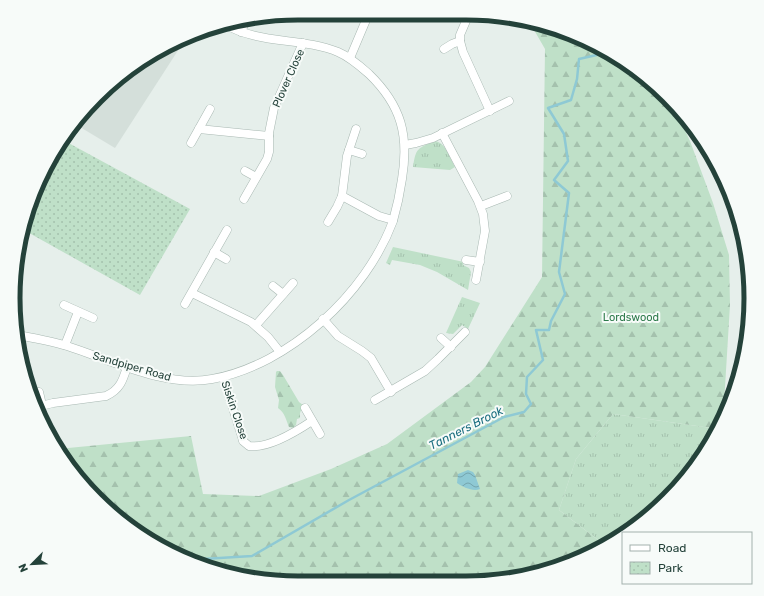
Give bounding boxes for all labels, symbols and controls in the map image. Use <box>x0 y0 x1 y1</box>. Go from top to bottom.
street label: Plover Close <box>270 47 307 109</box>
park label: Lordswood <box>603 311 659 324</box>
street label: Sandpiper Road <box>91 349 172 384</box>
street label: Siskin Close <box>218 379 251 441</box>
water label: Tanners Brook <box>427 403 506 453</box>
legend <box>622 532 752 584</box>
text: Road <box>658 541 686 555</box>
north arrow <box>12 544 52 584</box>
text: Park <box>658 561 684 575</box>
text: N <box>16 562 31 574</box>

